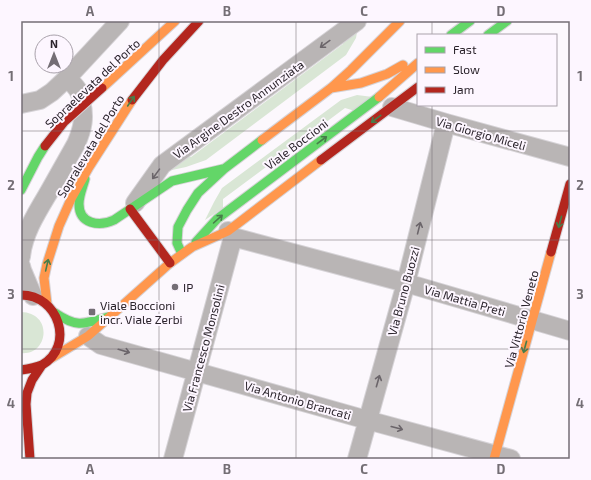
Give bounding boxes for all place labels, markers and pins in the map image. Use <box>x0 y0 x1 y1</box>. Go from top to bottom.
place label: IP <box>183 280 193 294</box>
marker: IP <box>170 282 180 292</box>
place label: Viale Boccioni incr. Viale Zerbi <box>100 298 183 326</box>
marker: Viale Boccioni incr. Viale Zerbi <box>87 307 97 317</box>

